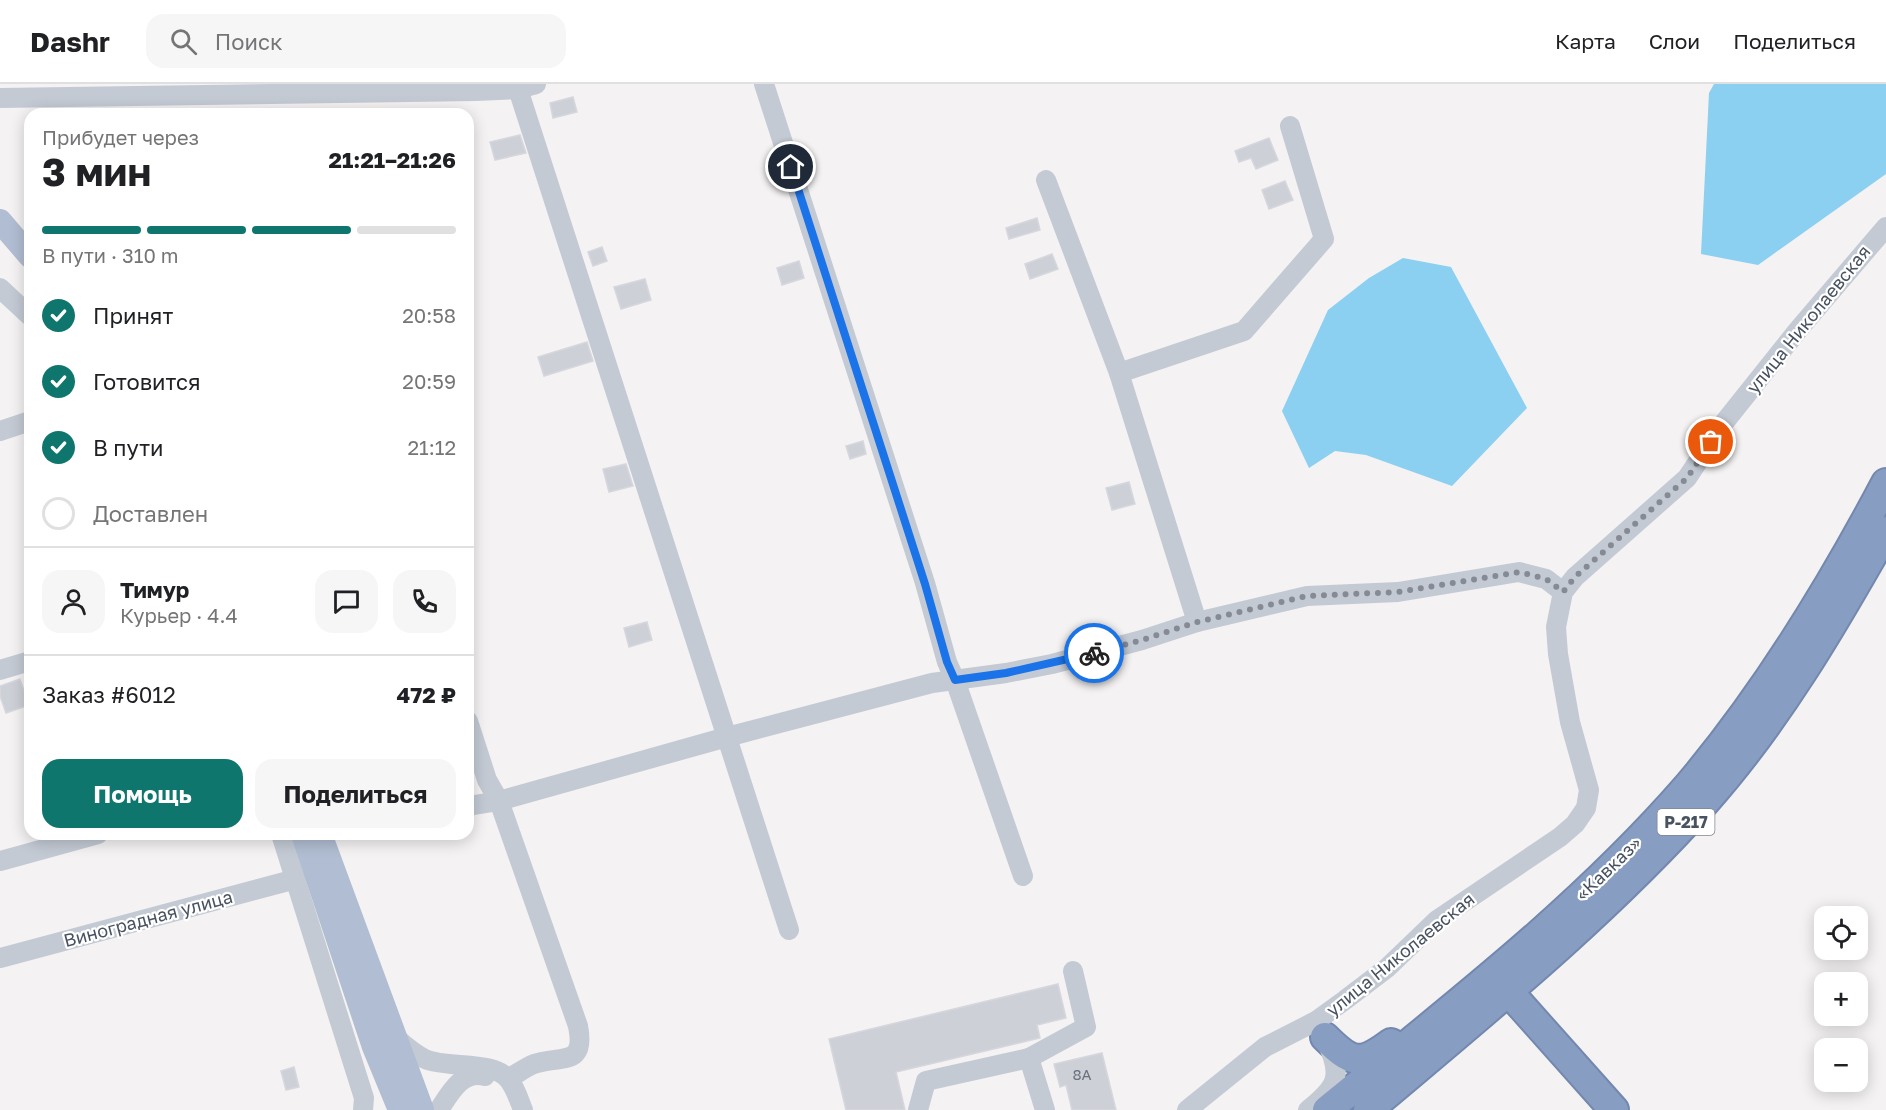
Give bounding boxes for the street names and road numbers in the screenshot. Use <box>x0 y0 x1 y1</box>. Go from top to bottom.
street label: улица Николаевская <box>1741 240 1875 398</box>
road number: Р-217 <box>1658 809 1714 835</box>
street label: «Кавказ» <box>1571 831 1645 905</box>
street label: Виноградная улица <box>61 885 235 951</box>
street label: улица Николаевская <box>1321 887 1479 1021</box>

